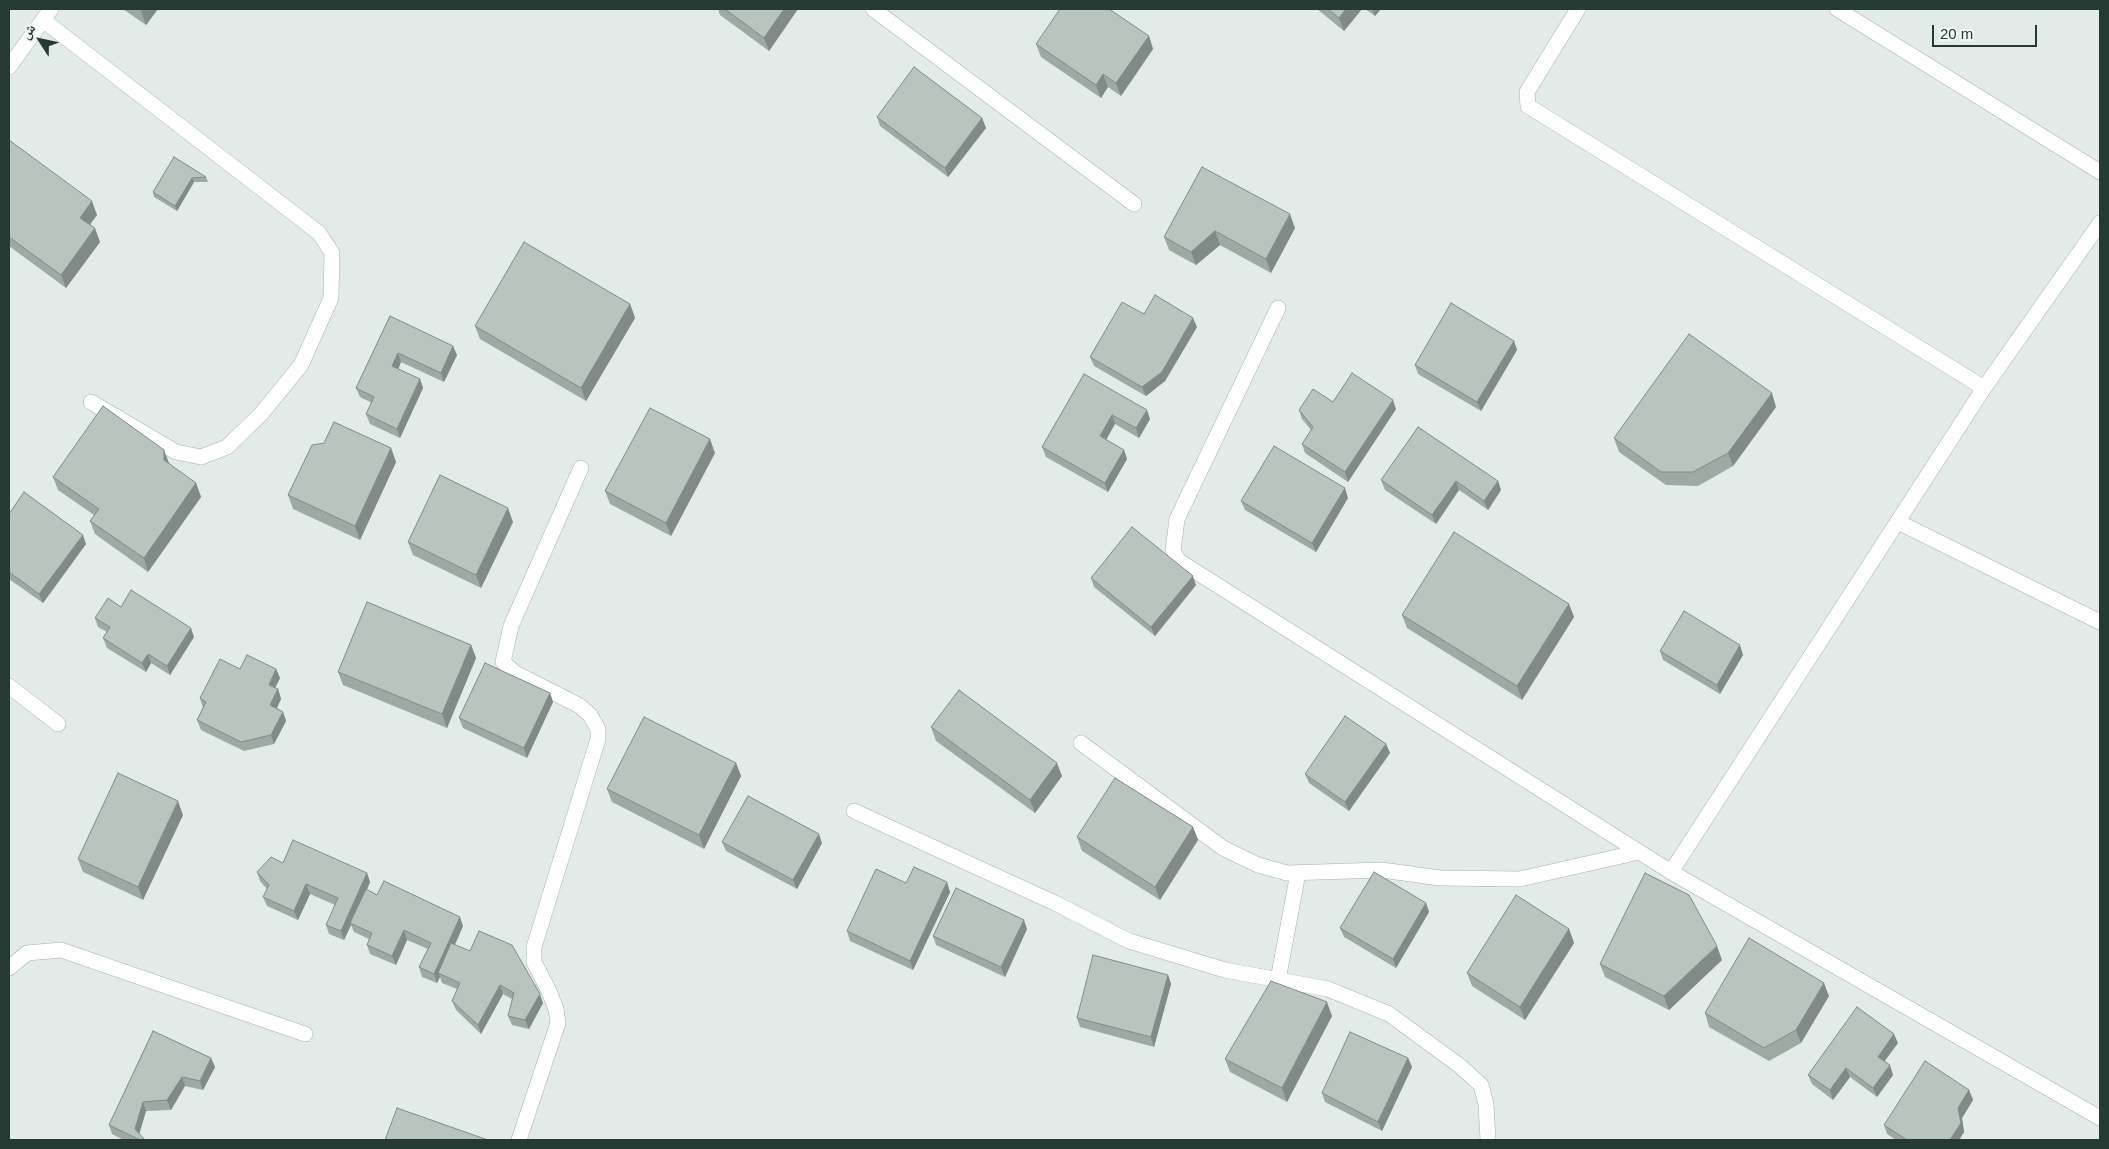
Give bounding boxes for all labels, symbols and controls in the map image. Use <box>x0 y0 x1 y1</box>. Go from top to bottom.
north arrow <box>15 15 65 65</box>
scale bar <box>1934 15 2039 47</box>
text: ش <box>17 21 39 42</box>
text: 20 m <box>1940 25 1973 42</box>

